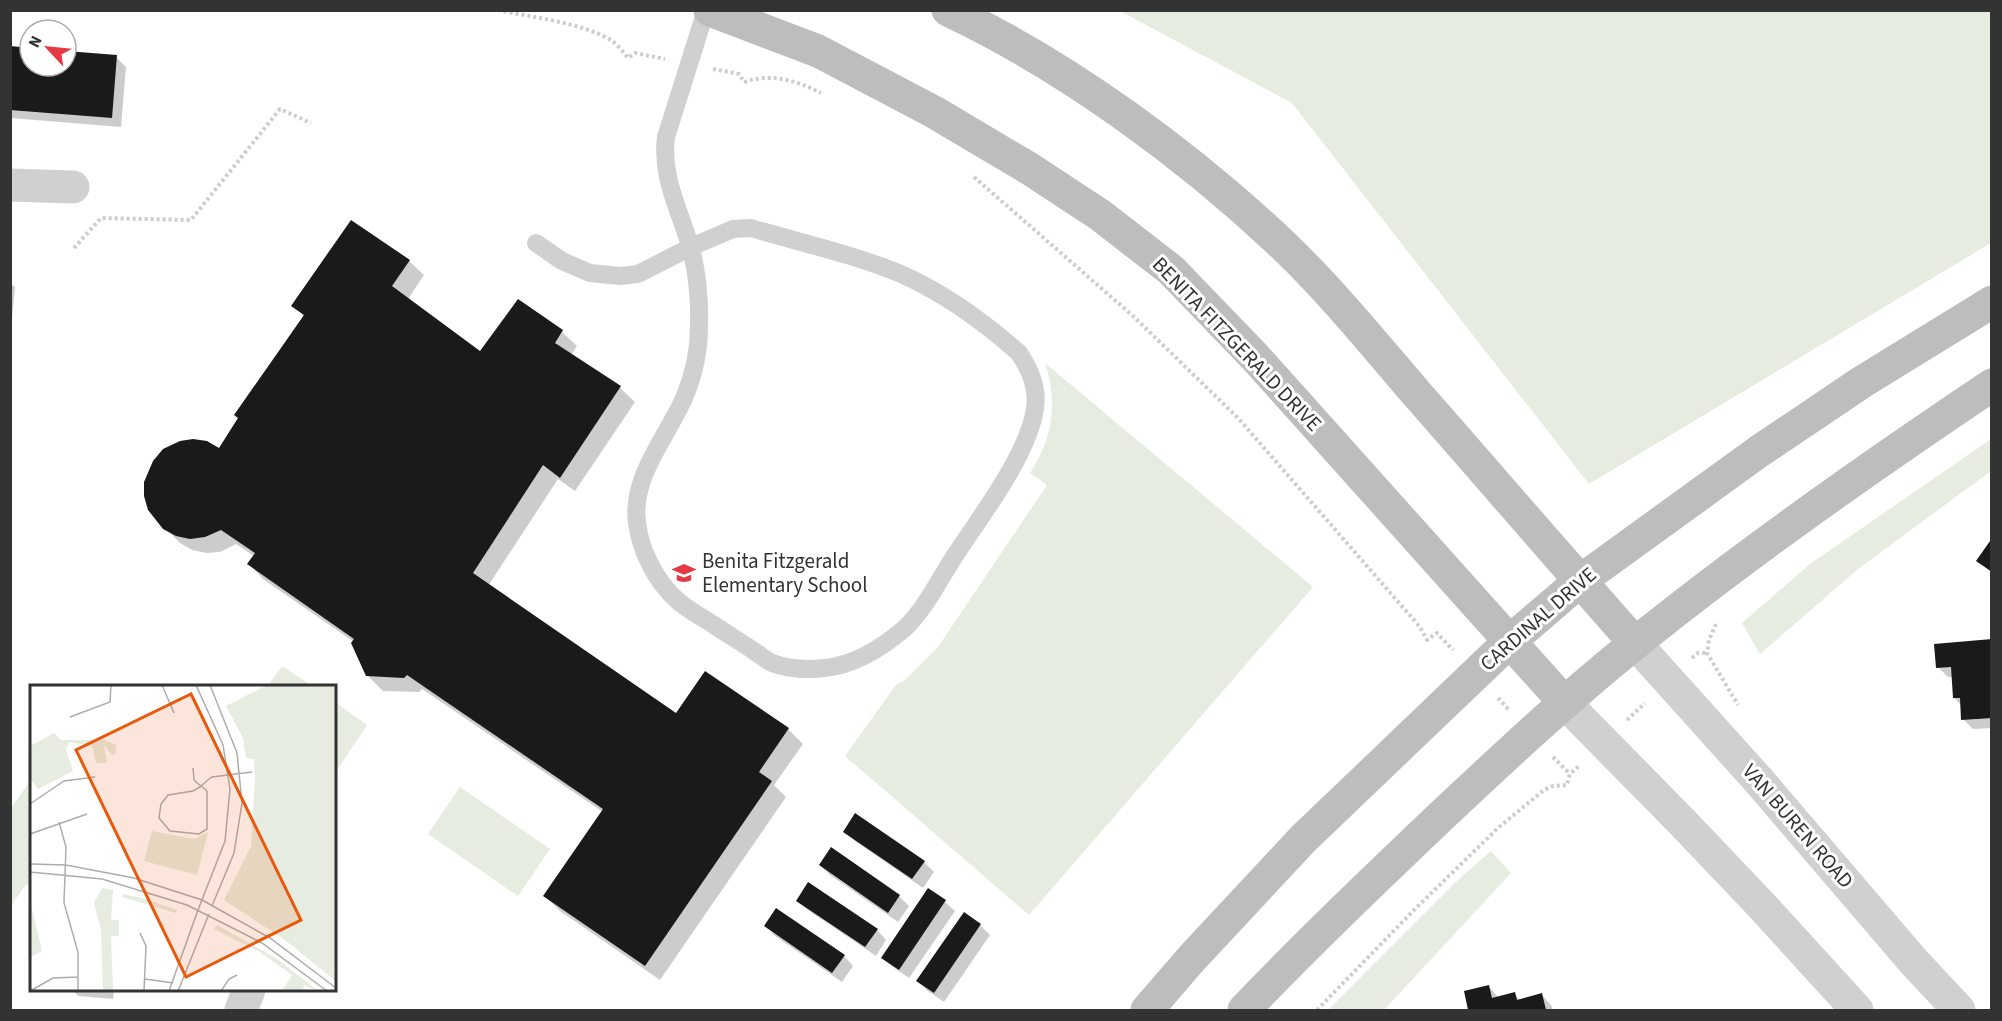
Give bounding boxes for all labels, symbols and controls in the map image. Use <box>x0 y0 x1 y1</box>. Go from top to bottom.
north arrow <box>18 18 78 78</box>
text: N <box>23 32 48 51</box>
street label: BENITA FITZGERALD DRIVE <box>1146 250 1328 438</box>
place label: Benita Fitzgerald Elementary School <box>702 546 868 600</box>
school or university icon: Benita Fitzgerald Elementary School <box>671 560 697 586</box>
street label: CARDINAL DRIVE <box>1473 560 1603 678</box>
inset map <box>30 685 336 991</box>
street label: VAN BUREN ROAD <box>1735 757 1861 895</box>

